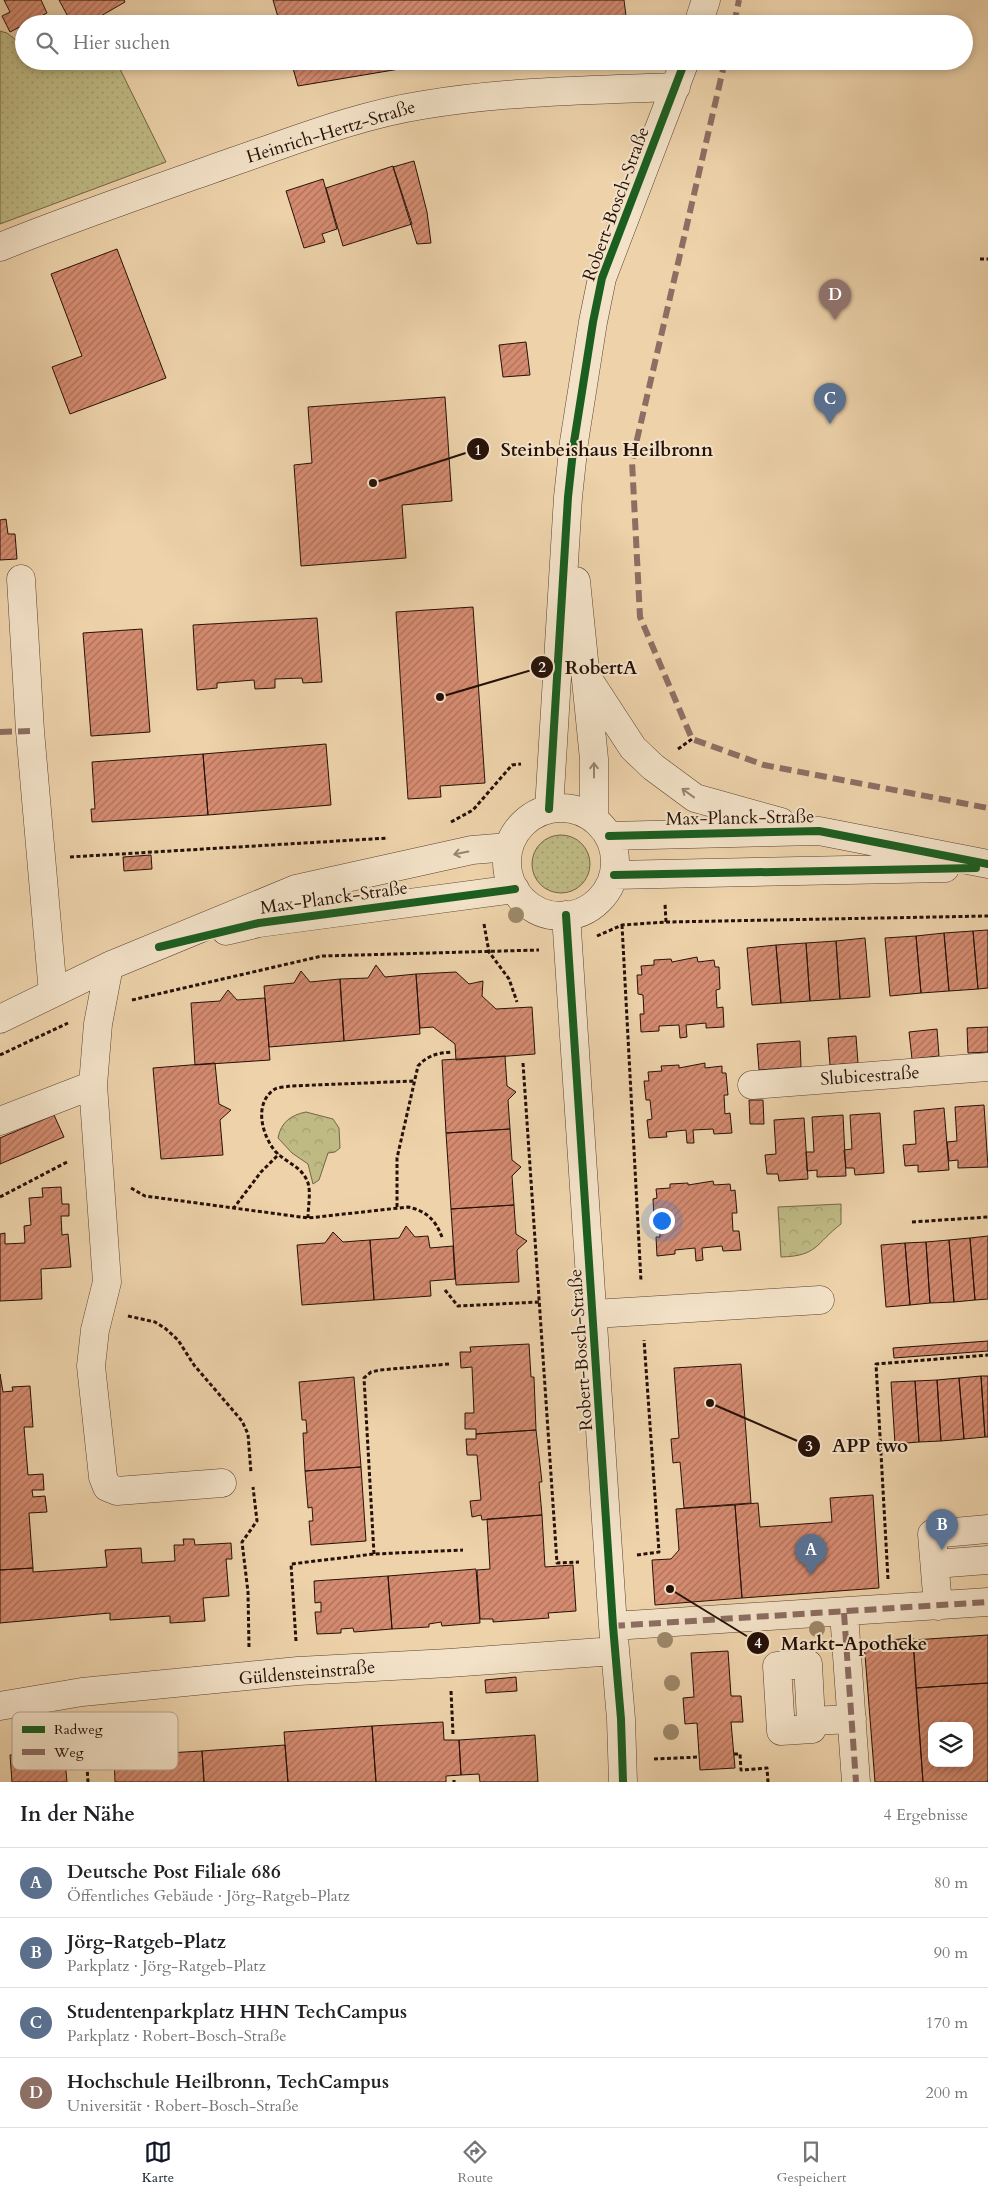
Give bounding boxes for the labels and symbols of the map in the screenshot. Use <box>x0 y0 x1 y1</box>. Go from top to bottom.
street label: Heinrich-Hertz-Straße <box>243 94 419 170</box>
street label: Robert-Bosch-Straße <box>576 123 656 285</box>
pin: D <box>819 279 851 320</box>
pin: C <box>814 383 846 424</box>
callout: Steinbeishaus Heilbronn <box>466 432 723 466</box>
text: Steinbeishaus Heilbronn <box>501 437 714 463</box>
text: 1 <box>474 440 482 460</box>
callout: RobertA <box>530 650 648 684</box>
text: RobertA <box>565 655 638 681</box>
text: 2 <box>538 657 546 677</box>
one-way arrow <box>589 762 599 778</box>
one-way arrow <box>682 788 695 799</box>
street label: Max-Planck-Straße <box>665 804 815 832</box>
one-way arrow <box>453 848 469 858</box>
street label: Max-Planck-Straße <box>259 875 409 921</box>
street label: Slubicestraße <box>819 1060 921 1092</box>
your location <box>649 1208 675 1234</box>
street label: Robert-Bosch-Straße <box>563 1268 599 1432</box>
callout: APP two <box>797 1429 918 1463</box>
text: APP two <box>832 1433 908 1459</box>
text: 3 <box>805 1436 813 1456</box>
pin: B <box>926 1509 958 1550</box>
pin: A <box>795 1534 827 1575</box>
callout: Markt-Apotheke <box>746 1626 937 1660</box>
text: Markt-Apotheke <box>781 1631 927 1657</box>
text: 4 <box>754 1633 762 1653</box>
street label: Güldensteinstraße <box>238 1655 376 1691</box>
legend <box>12 1712 178 1770</box>
text: Radweg <box>54 1720 103 1739</box>
text: Weg <box>53 1743 84 1762</box>

